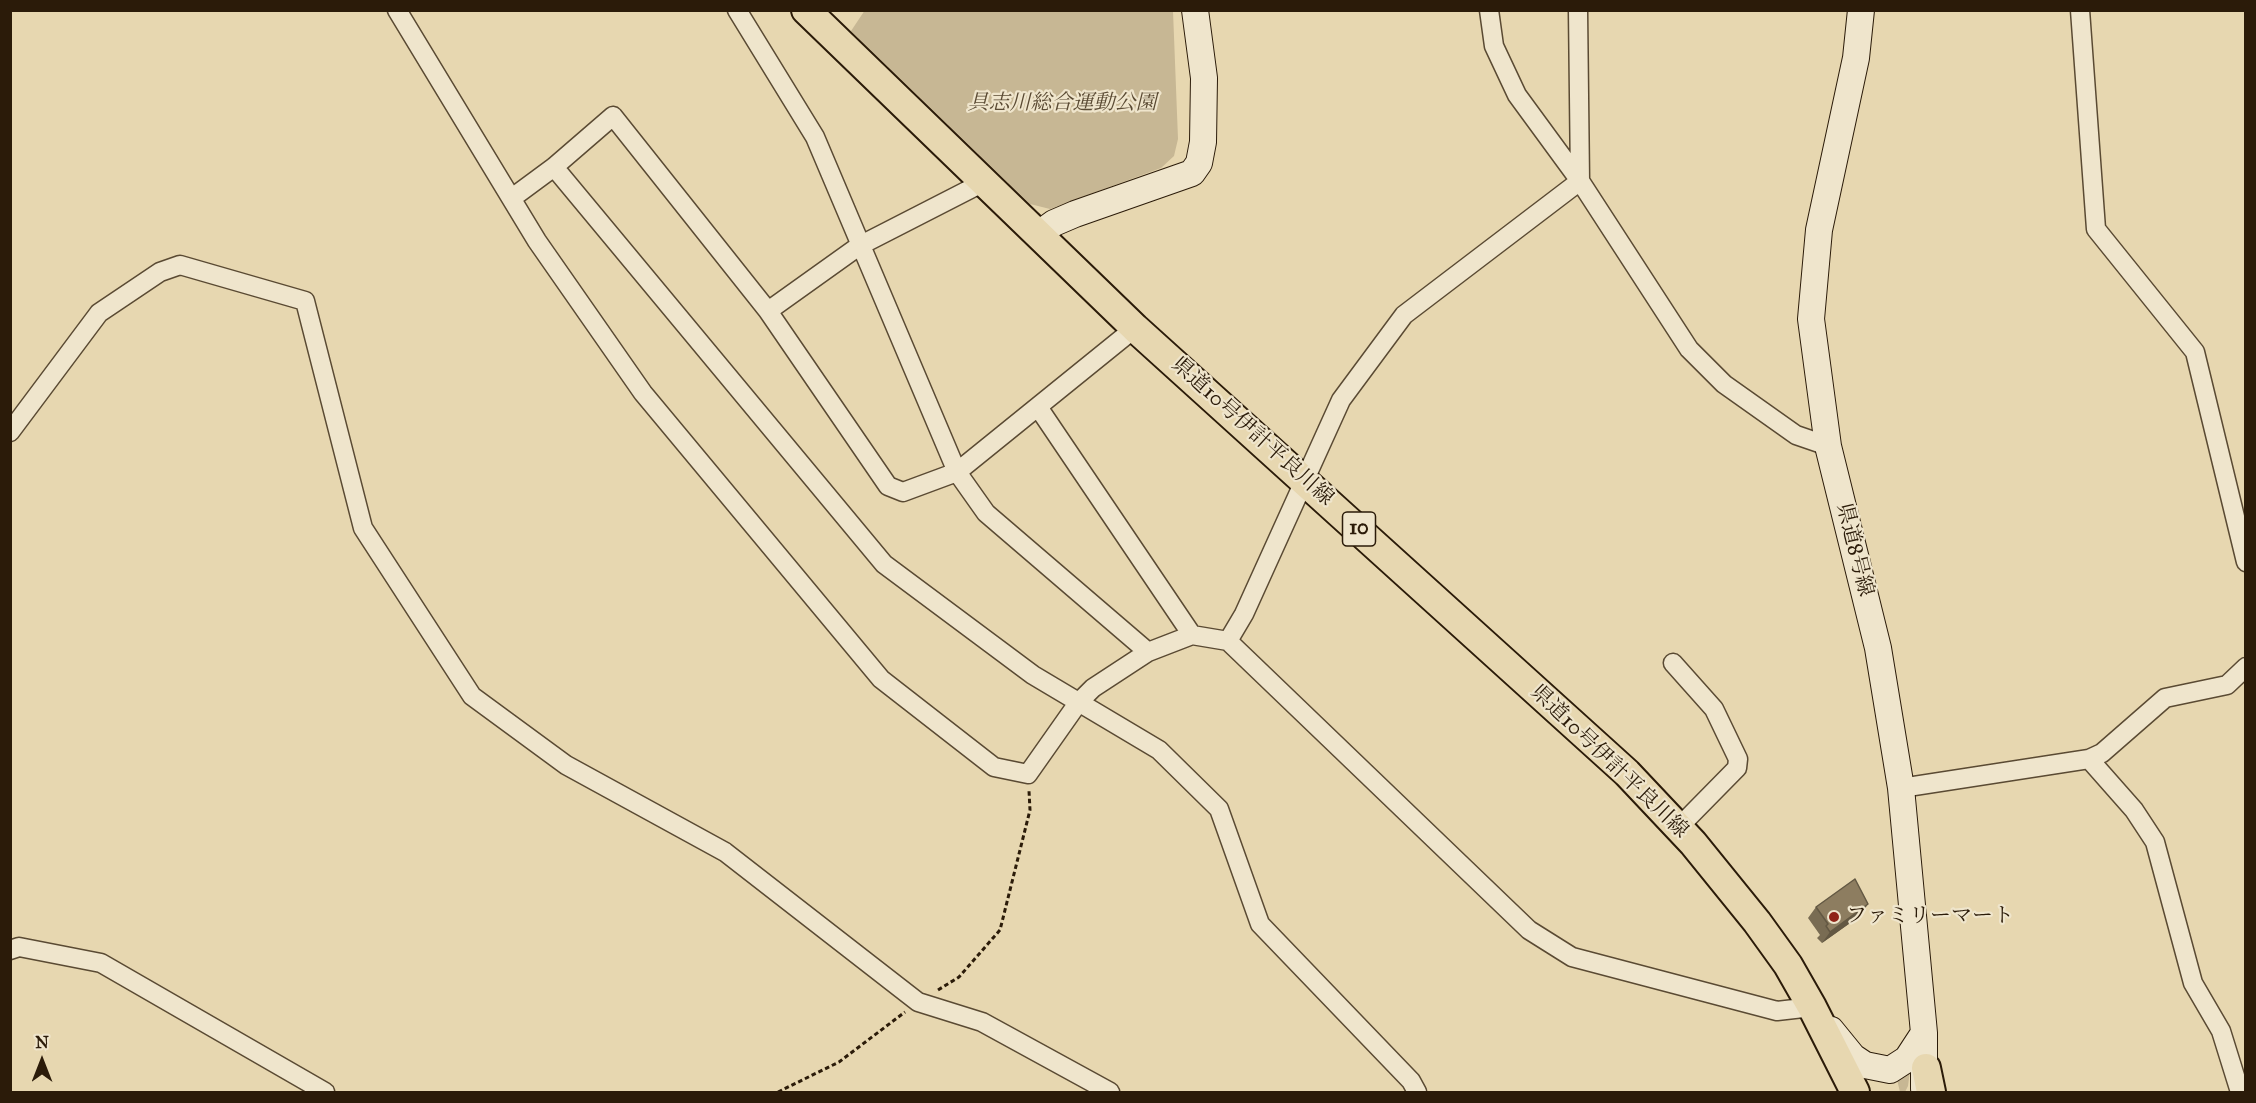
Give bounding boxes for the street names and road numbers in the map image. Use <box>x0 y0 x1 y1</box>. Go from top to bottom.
street label: 県道10号伊計平良川線 <box>1166 353 1338 511</box>
street label: 県道8号線 <box>1830 501 1878 599</box>
road number: 10 <box>1342 512 1376 546</box>
street label: 県道10号伊計平良川線 <box>1525 680 1693 844</box>

